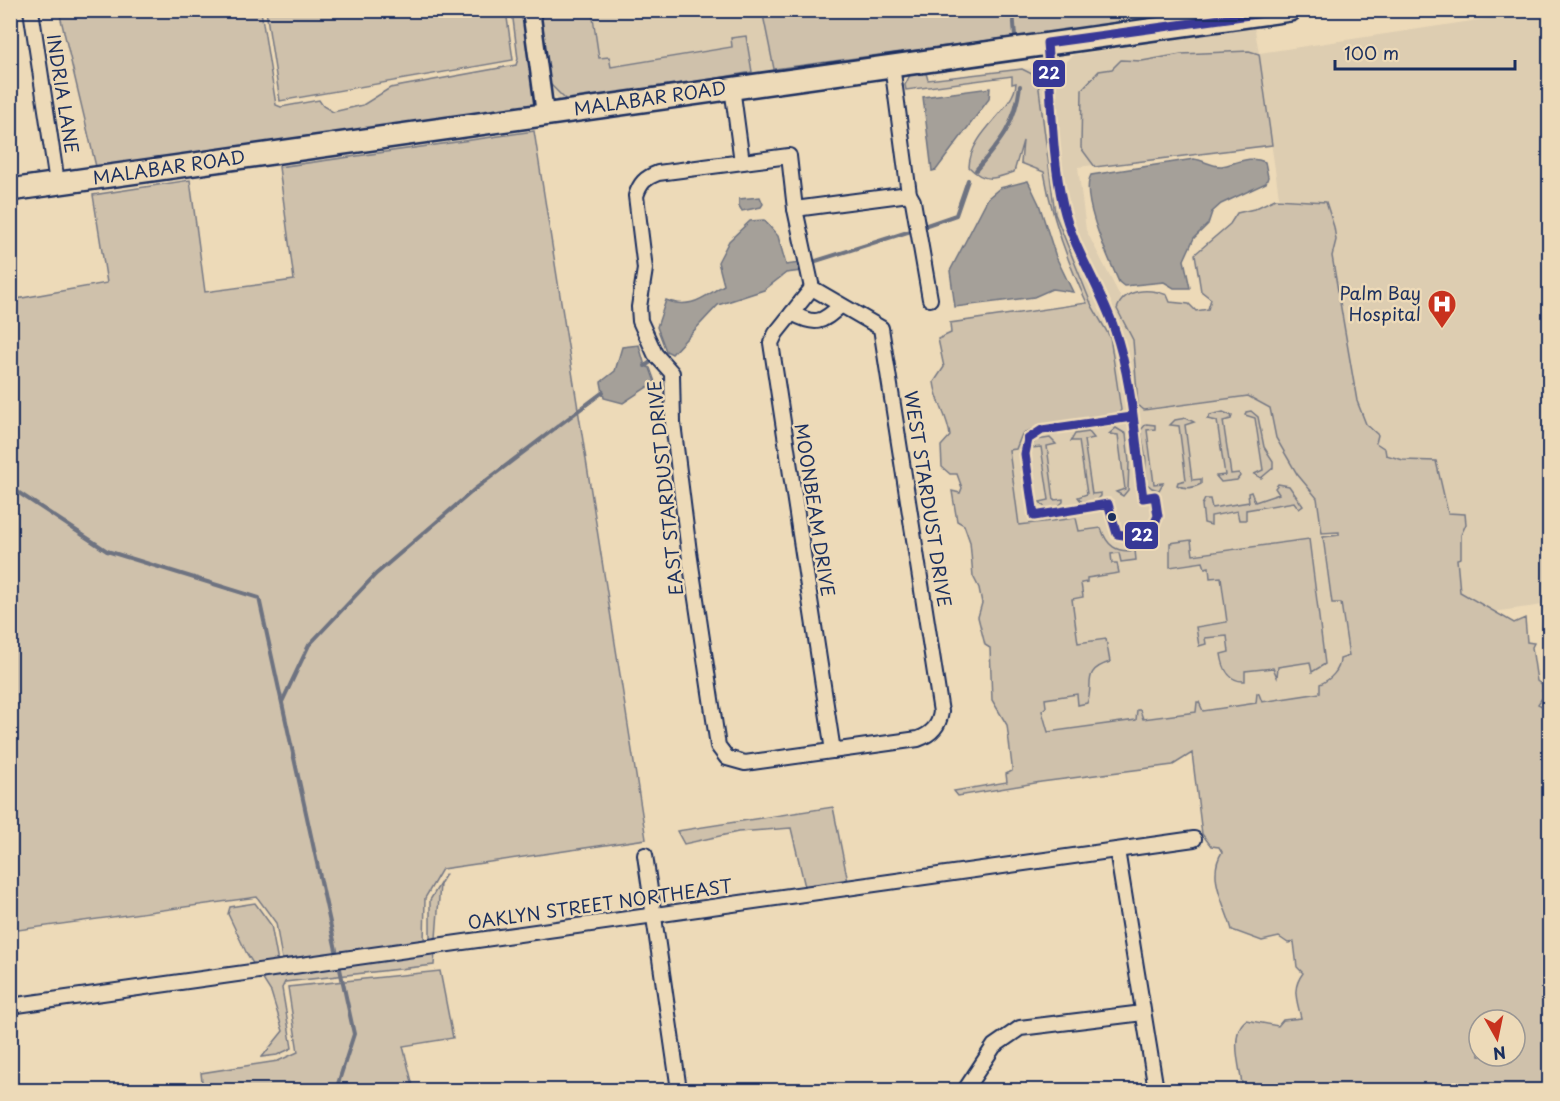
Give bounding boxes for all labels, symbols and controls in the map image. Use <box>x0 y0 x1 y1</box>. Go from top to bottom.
street label: INDRIA LANE <box>41 32 86 155</box>
scale bar <box>1335 33 1515 71</box>
text: 100 m <box>1344 39 1399 66</box>
line badge: 22 <box>1032 59 1066 88</box>
text: 22 <box>1038 60 1060 84</box>
street label: MALABAR ROAD <box>572 73 728 122</box>
street label: MALABAR ROAD <box>91 142 247 191</box>
place label: Palm Bay Hospital <box>1339 279 1421 327</box>
hospital icon: Palm Bay Hospital <box>1426 288 1458 330</box>
street label: EAST STARDUST DRIVE <box>640 379 689 597</box>
street label: WEST STARDUST DRIVE <box>898 389 959 609</box>
street label: MOONBEAM DRIVE <box>788 421 843 598</box>
unlabelled marker <box>1106 511 1118 523</box>
line badge: 22 <box>1124 521 1159 550</box>
text: 22 <box>1131 522 1153 546</box>
street label: OAKLYN STREET NORTHEAST <box>466 871 734 935</box>
north arrow <box>1467 1008 1527 1068</box>
text: N <box>1491 1041 1508 1067</box>

